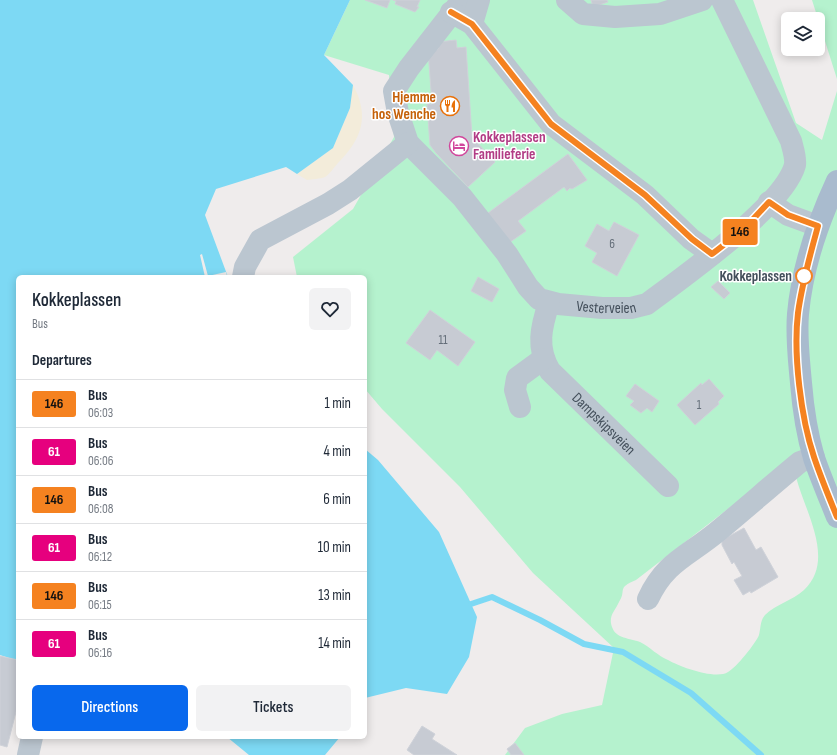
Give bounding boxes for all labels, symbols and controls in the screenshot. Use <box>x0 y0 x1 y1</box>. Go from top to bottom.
map controls <box>781 12 825 56</box>
button: layers <box>781 12 825 56</box>
place label: Hjemme hos Wenche <box>372 88 436 124</box>
restaurant icon: Hjemme hos Wenche <box>439 95 461 117</box>
place label: Kokkeplassen Familieferie <box>473 128 546 164</box>
hotel icon: Kokkeplassen Familieferie <box>448 135 470 157</box>
line badge: 146 <box>717 219 763 245</box>
text: 146 <box>731 223 749 240</box>
house number: 6 <box>609 236 615 252</box>
place label: Kokkeplassen <box>719 267 792 286</box>
marker: Kokkeplassen <box>795 267 813 285</box>
button: heart <box>309 288 351 330</box>
text: Kokkeplassen <box>32 289 121 312</box>
street label: Vesterveien <box>576 296 638 318</box>
text: Bus <box>32 316 48 332</box>
house number: 11 <box>438 332 448 348</box>
text: Departures <box>32 351 92 370</box>
text: Bus <box>88 386 107 405</box>
street label: Dampskipsveien <box>568 388 640 459</box>
text: 1 min <box>325 394 351 413</box>
text: 146 <box>45 395 63 412</box>
house number: 1 <box>697 397 702 413</box>
text: 06:03 <box>88 405 113 421</box>
text: Bus <box>88 434 107 453</box>
text: 4 min <box>324 442 351 461</box>
text: 61 <box>48 443 60 460</box>
text: 06:06 <box>88 453 113 469</box>
text: Bus <box>88 482 107 501</box>
text: 6 min <box>323 490 351 509</box>
text: 146 <box>45 491 63 508</box>
text: 06:08 <box>88 501 113 517</box>
text: Bus <box>88 530 107 549</box>
text: 10 min <box>318 538 351 557</box>
text: 61 <box>48 539 60 556</box>
text: 06:12 <box>88 549 112 565</box>
text: Bus <box>88 578 107 597</box>
text: 13 min <box>318 586 351 605</box>
text: 146 <box>45 587 63 604</box>
text: 06:15 <box>88 597 112 613</box>
text: Bus <box>88 626 107 645</box>
text: 14 min <box>318 634 351 653</box>
text: 61 <box>48 635 60 652</box>
text: 06:16 <box>88 645 112 661</box>
button: Directions <box>32 685 188 731</box>
button: Tickets <box>196 685 351 731</box>

